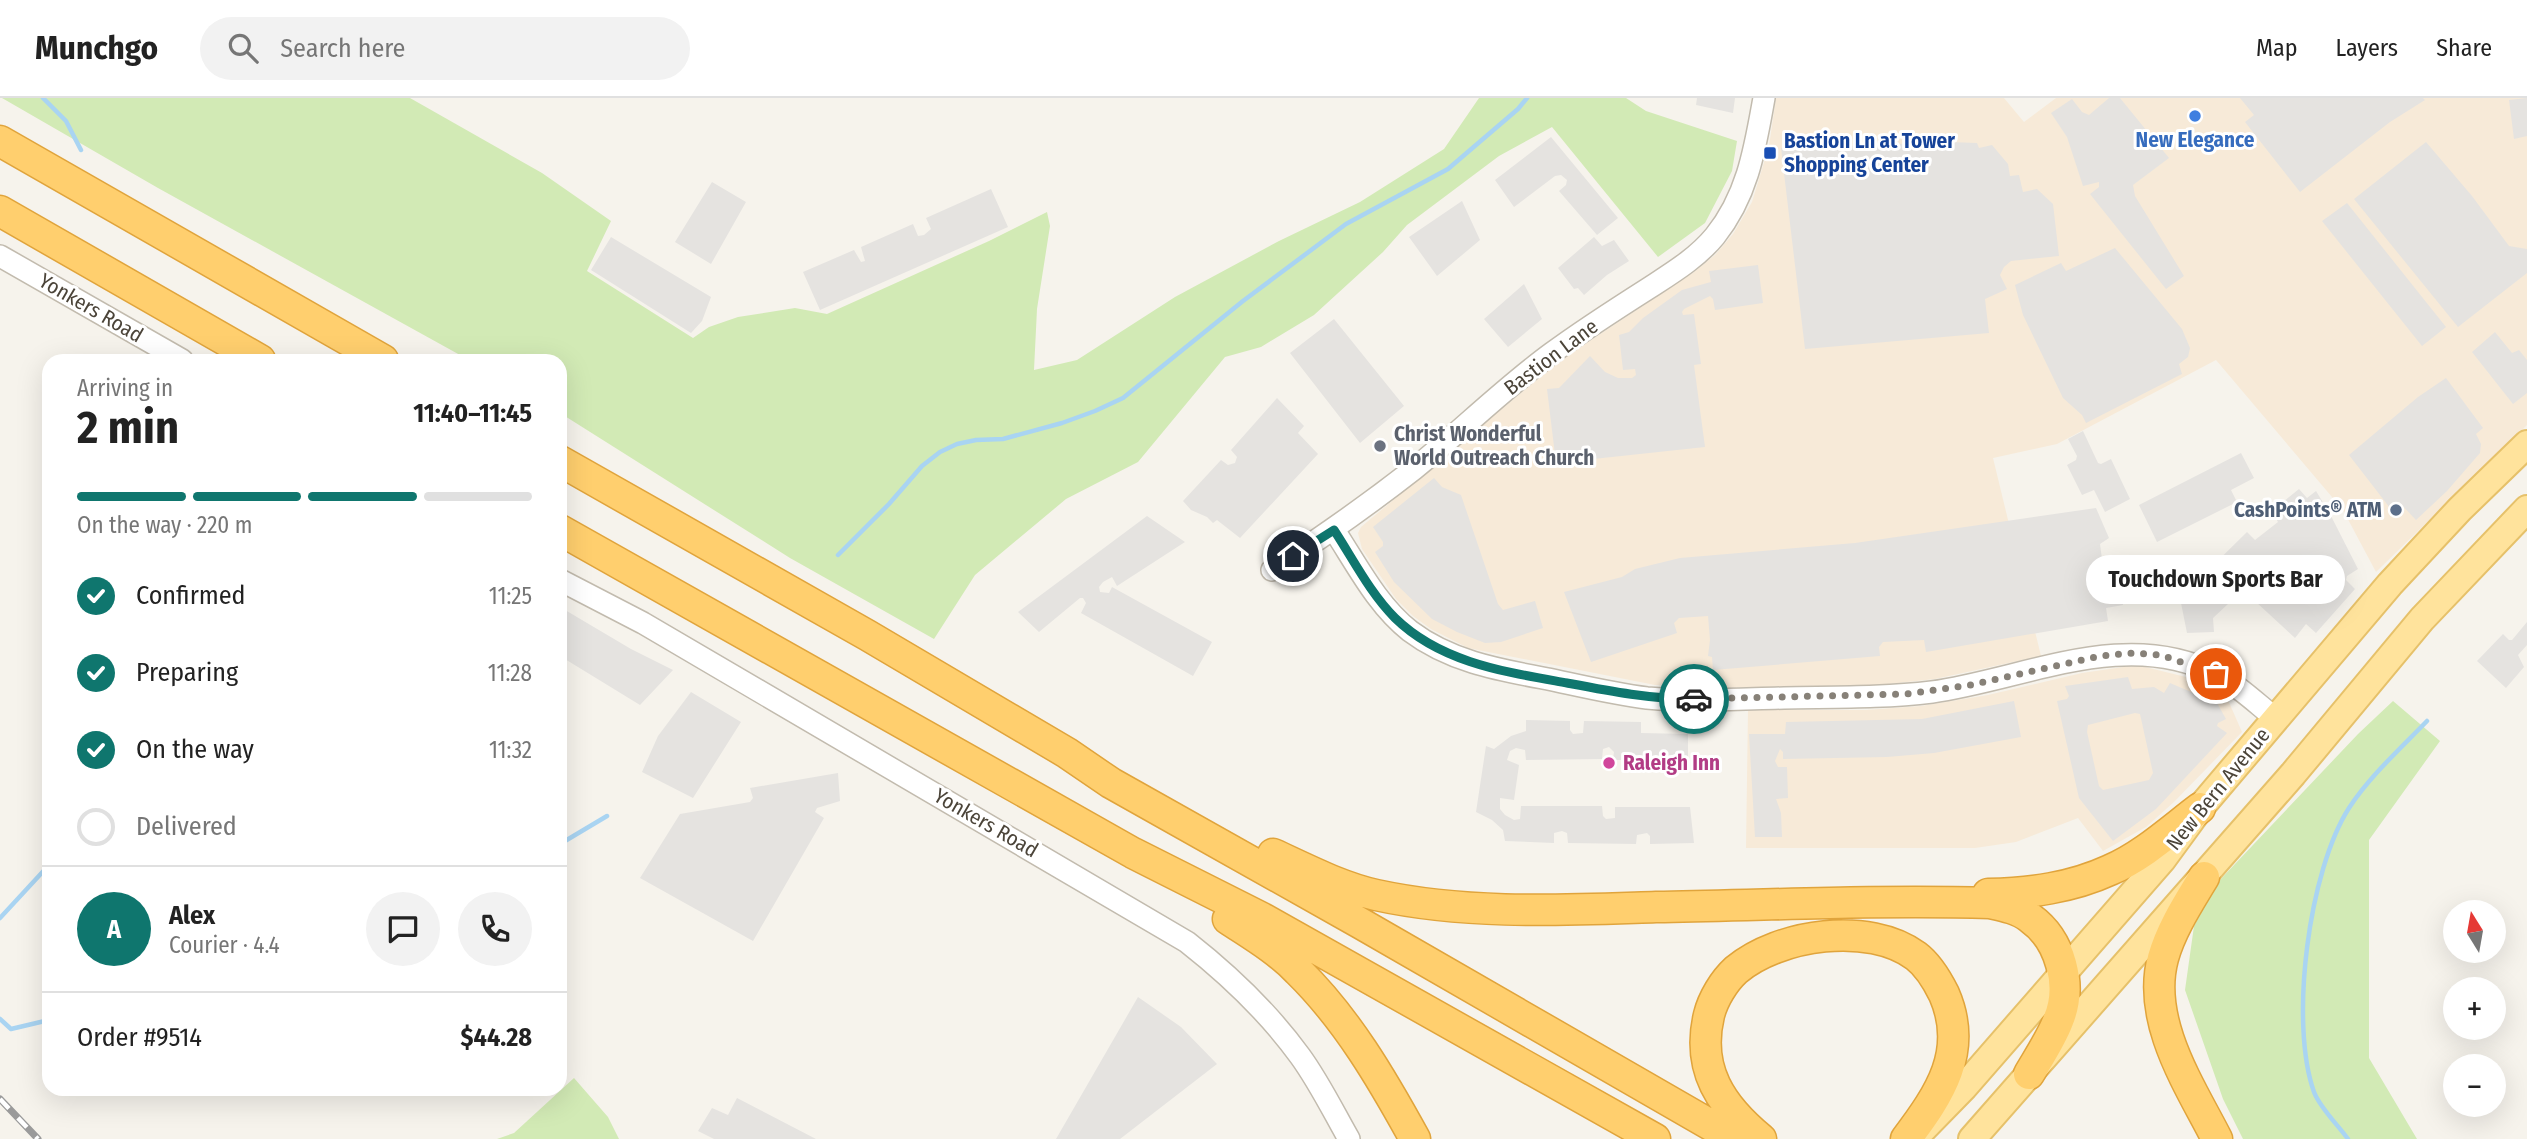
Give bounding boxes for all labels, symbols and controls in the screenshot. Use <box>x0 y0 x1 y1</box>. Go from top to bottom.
search box <box>200 17 690 80</box>
text: Munchgo <box>35 28 158 68</box>
icon: search <box>224 29 262 67</box>
text: Search here <box>280 33 405 64</box>
text: Map <box>2256 34 2298 62</box>
text: Layers <box>2336 34 2398 62</box>
text: Share <box>2436 34 2492 62</box>
marker: New Elegance <box>2187 108 2203 124</box>
place label: New Elegance <box>2136 127 2255 153</box>
place label: Bastion Ln at Tower Shopping Center <box>1784 128 1955 178</box>
marker: Bastion Ln at Tower Shopping Center <box>1762 145 1778 161</box>
street label: Yonkers Road <box>34 268 148 348</box>
street label: Bastion Lane <box>1499 313 1603 401</box>
text: Arriving in <box>77 374 173 402</box>
text: 11:40–11:45 <box>413 398 532 429</box>
text: 2 min <box>77 400 179 455</box>
place label: Christ Wonderful World Outreach Church <box>1394 421 1594 471</box>
marker: Christ Wonderful World Outreach Church <box>1372 438 1388 454</box>
place label: CashPoints® ATM <box>2234 497 2382 523</box>
marker: CashPoints® ATM <box>2388 502 2404 518</box>
text: On the way · 220 m <box>77 511 252 539</box>
pin <box>1263 526 1323 586</box>
icon: home <box>1274 537 1312 575</box>
callout: Touchdown Sports Bar <box>2086 555 2346 604</box>
text: Touchdown Sports Bar <box>2108 565 2323 593</box>
icon: check <box>77 577 115 615</box>
text: Confirmed <box>136 580 246 611</box>
text: 11:25 <box>489 582 532 610</box>
pin <box>2186 644 2246 704</box>
icon: check <box>77 654 115 692</box>
icon: bag <box>2197 655 2235 693</box>
text: Preparing <box>136 657 238 688</box>
text: 11:28 <box>488 659 532 687</box>
courier <box>1659 664 1729 734</box>
icon: car <box>1675 680 1713 718</box>
street label: New Bern Avenue <box>2161 722 2275 856</box>
icon: check <box>77 731 115 769</box>
text: On the way <box>136 734 254 765</box>
text: 11:32 <box>489 736 532 764</box>
place label: Raleigh Inn <box>1623 750 1720 776</box>
marker: Raleigh Inn <box>1601 755 1617 771</box>
street label: Yonkers Road <box>929 783 1043 863</box>
text: Delivered <box>136 811 237 842</box>
button: chat <box>366 892 440 966</box>
button: phone <box>458 892 532 966</box>
text: Alex <box>169 900 215 931</box>
north arrow <box>2443 900 2506 962</box>
map controls <box>2443 900 2506 1117</box>
text: A <box>107 914 121 945</box>
text: Courier · 4.4 <box>169 931 280 959</box>
button: + <box>2443 977 2506 1040</box>
text: Order #9514 <box>77 1022 202 1053</box>
text: $44.28 <box>461 1022 532 1053</box>
button: − <box>2443 1054 2506 1117</box>

